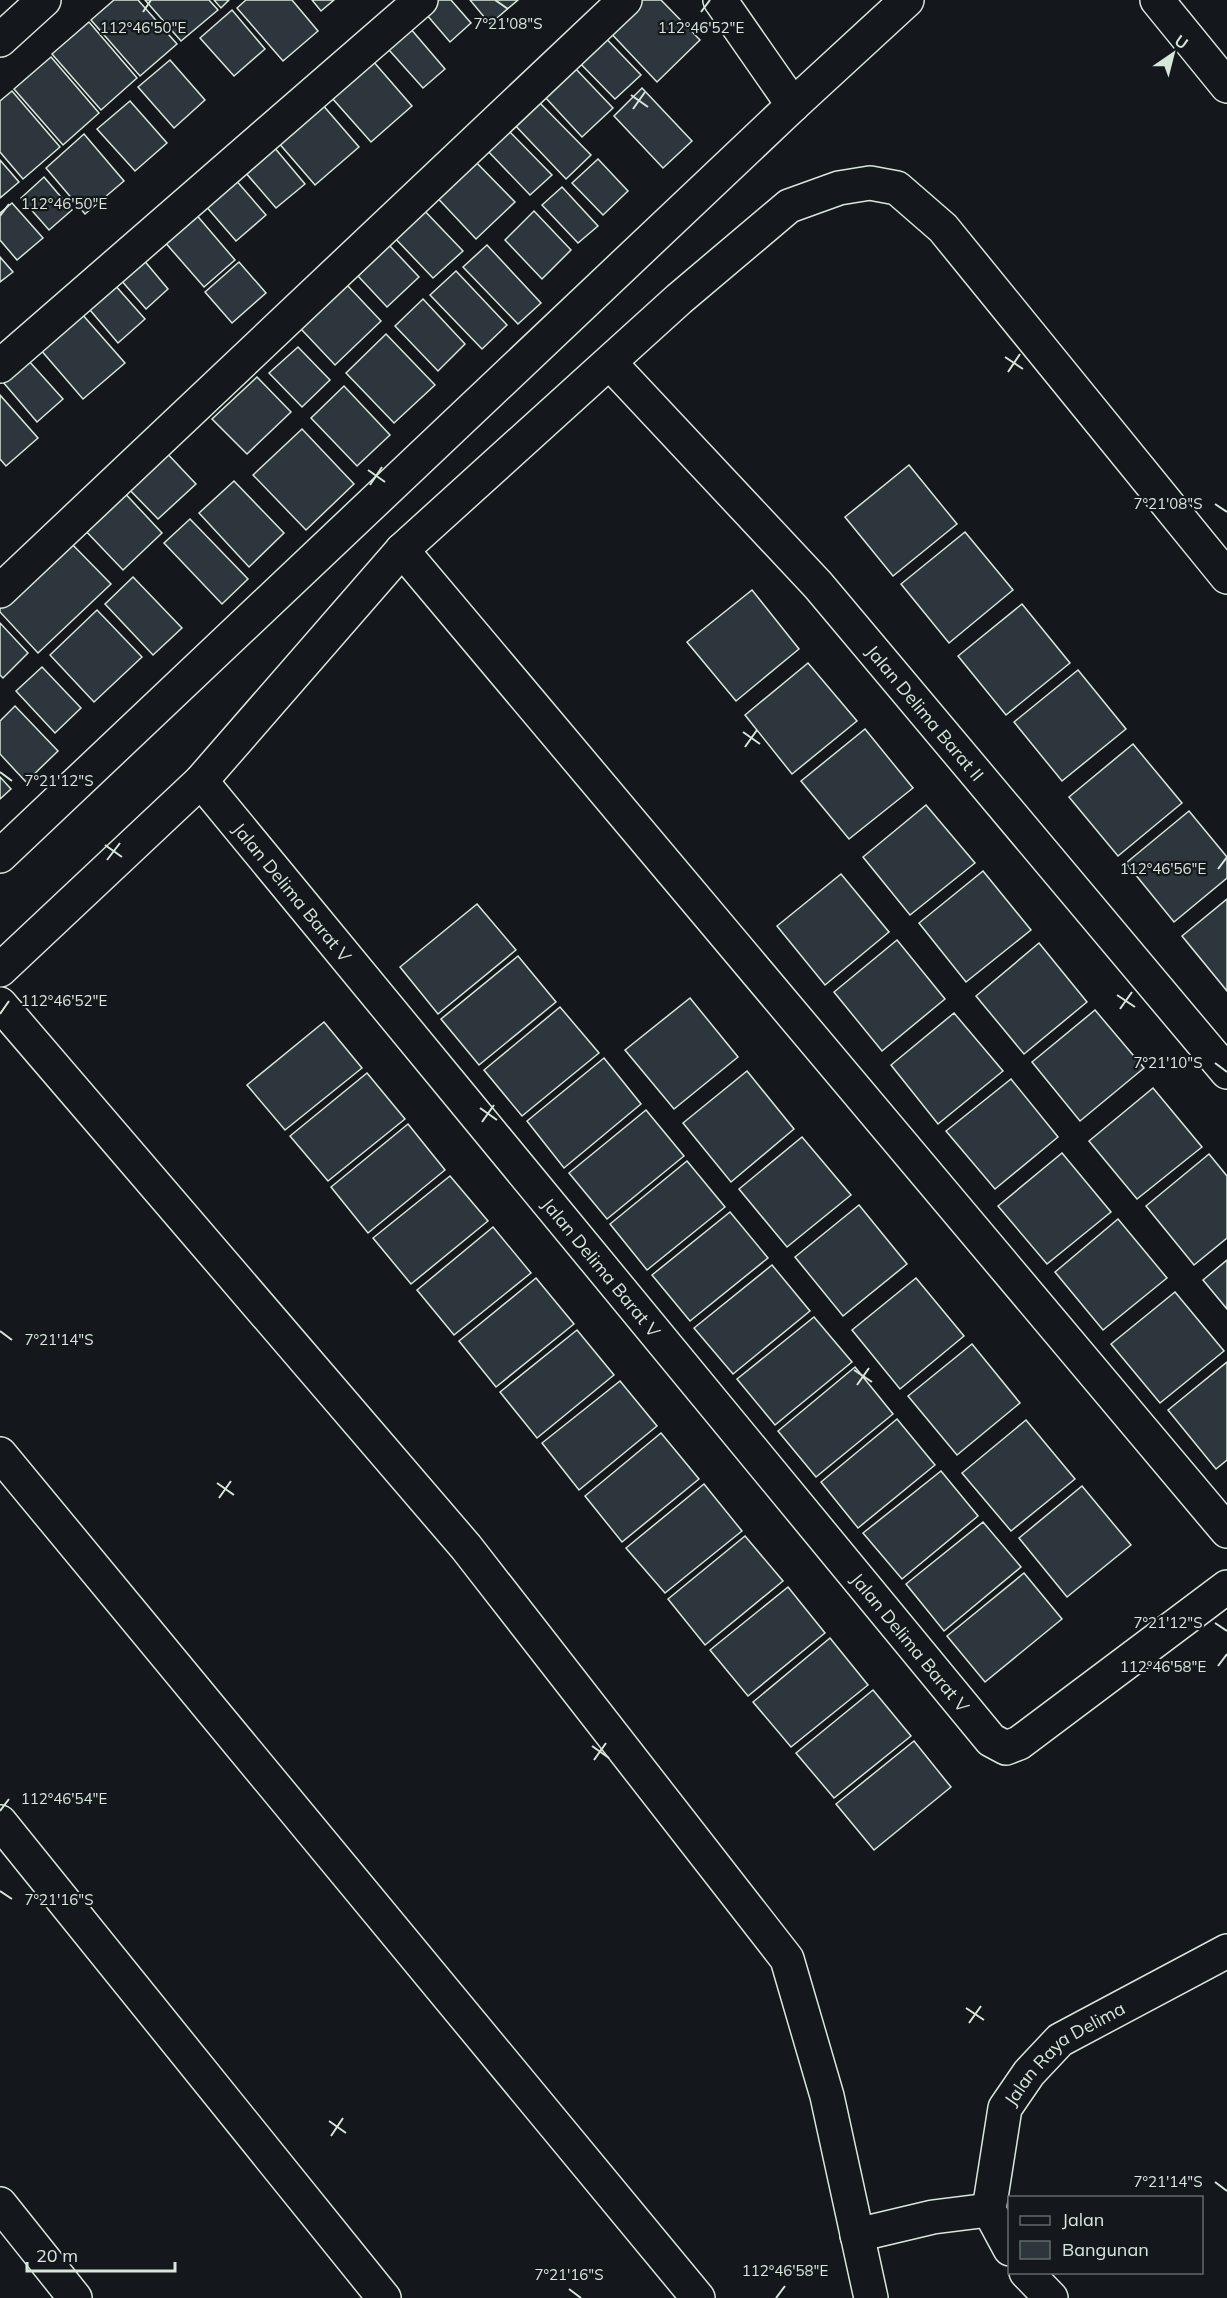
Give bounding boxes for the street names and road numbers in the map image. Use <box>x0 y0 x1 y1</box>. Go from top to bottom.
street label: Jalan Delima Barat II <box>861 640 989 786</box>
street label: Jalan Delima Barat V <box>228 818 357 967</box>
street label: Jalan Delima Barat V <box>537 1193 666 1342</box>
street label: Jalan Delima Barat V <box>846 1568 975 1717</box>
street label: Jalan Raya Delima <box>999 1996 1129 2110</box>

